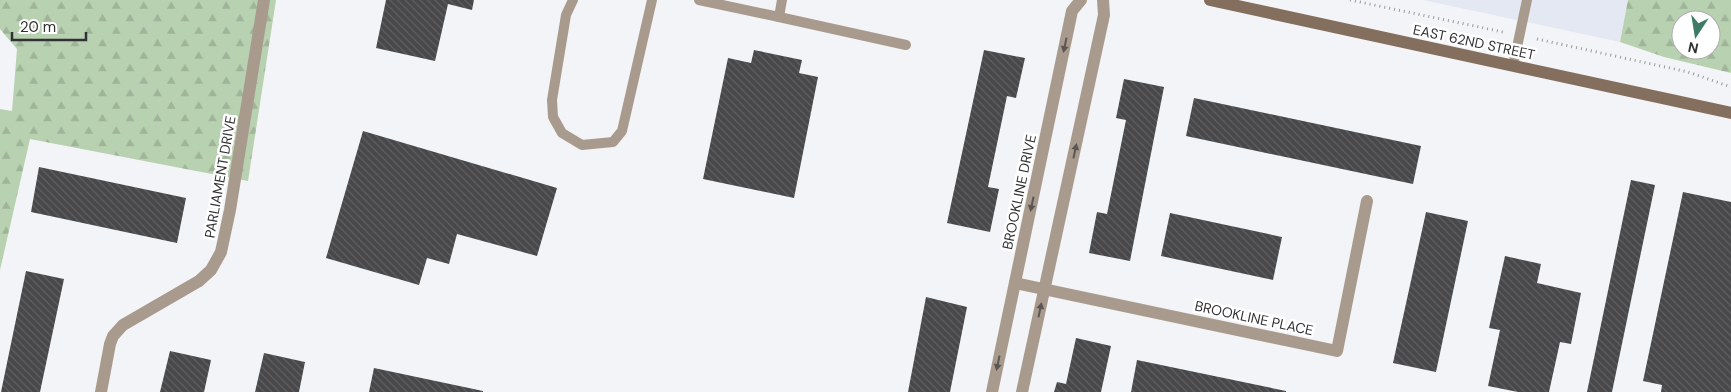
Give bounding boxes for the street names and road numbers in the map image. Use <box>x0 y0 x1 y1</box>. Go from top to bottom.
street label: EAST 62ND STREET <box>1412 20 1537 64</box>
street label: PARLIAMENT DRIVE <box>200 114 240 240</box>
street label: BROOKLINE DRIVE <box>998 133 1040 251</box>
street label: BROOKLINE PLACE <box>1193 297 1315 339</box>

